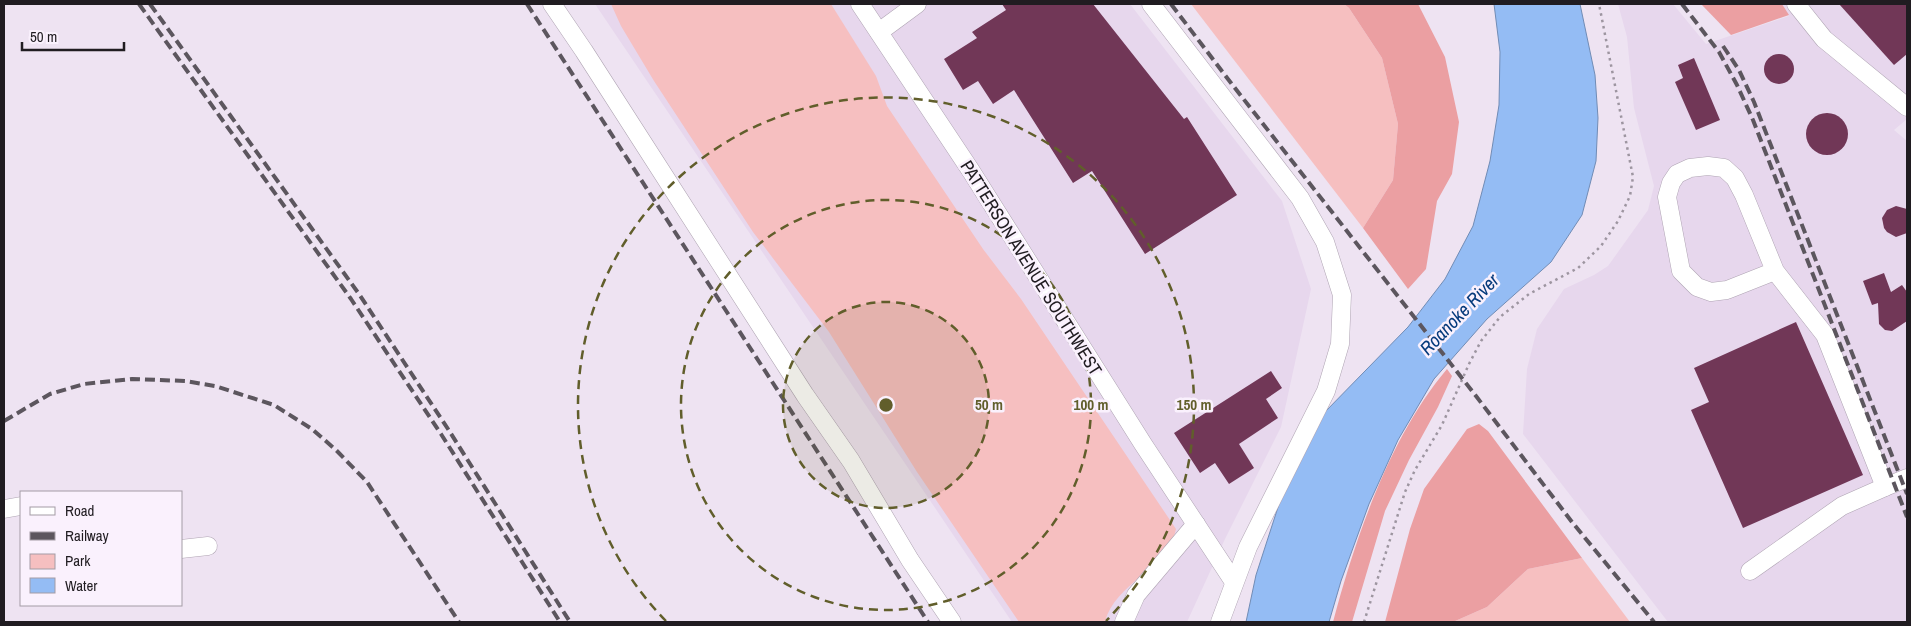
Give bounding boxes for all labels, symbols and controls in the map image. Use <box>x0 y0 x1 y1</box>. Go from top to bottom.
scale bar <box>22 20 125 52</box>
text: 50 m <box>30 26 57 47</box>
street label: PATTERSON AVENUE SOUTHWEST <box>955 155 1108 380</box>
water label: Roanoke River <box>1414 267 1505 360</box>
text: 50 m <box>975 394 1003 415</box>
text: 100 m <box>1074 394 1108 415</box>
text: 150 m <box>1177 394 1211 415</box>
centre of rings <box>877 396 895 414</box>
legend <box>20 491 182 606</box>
text: Road <box>65 500 94 521</box>
text: Railway <box>65 525 110 546</box>
text: Park <box>65 550 91 571</box>
text: Water <box>65 575 97 596</box>

